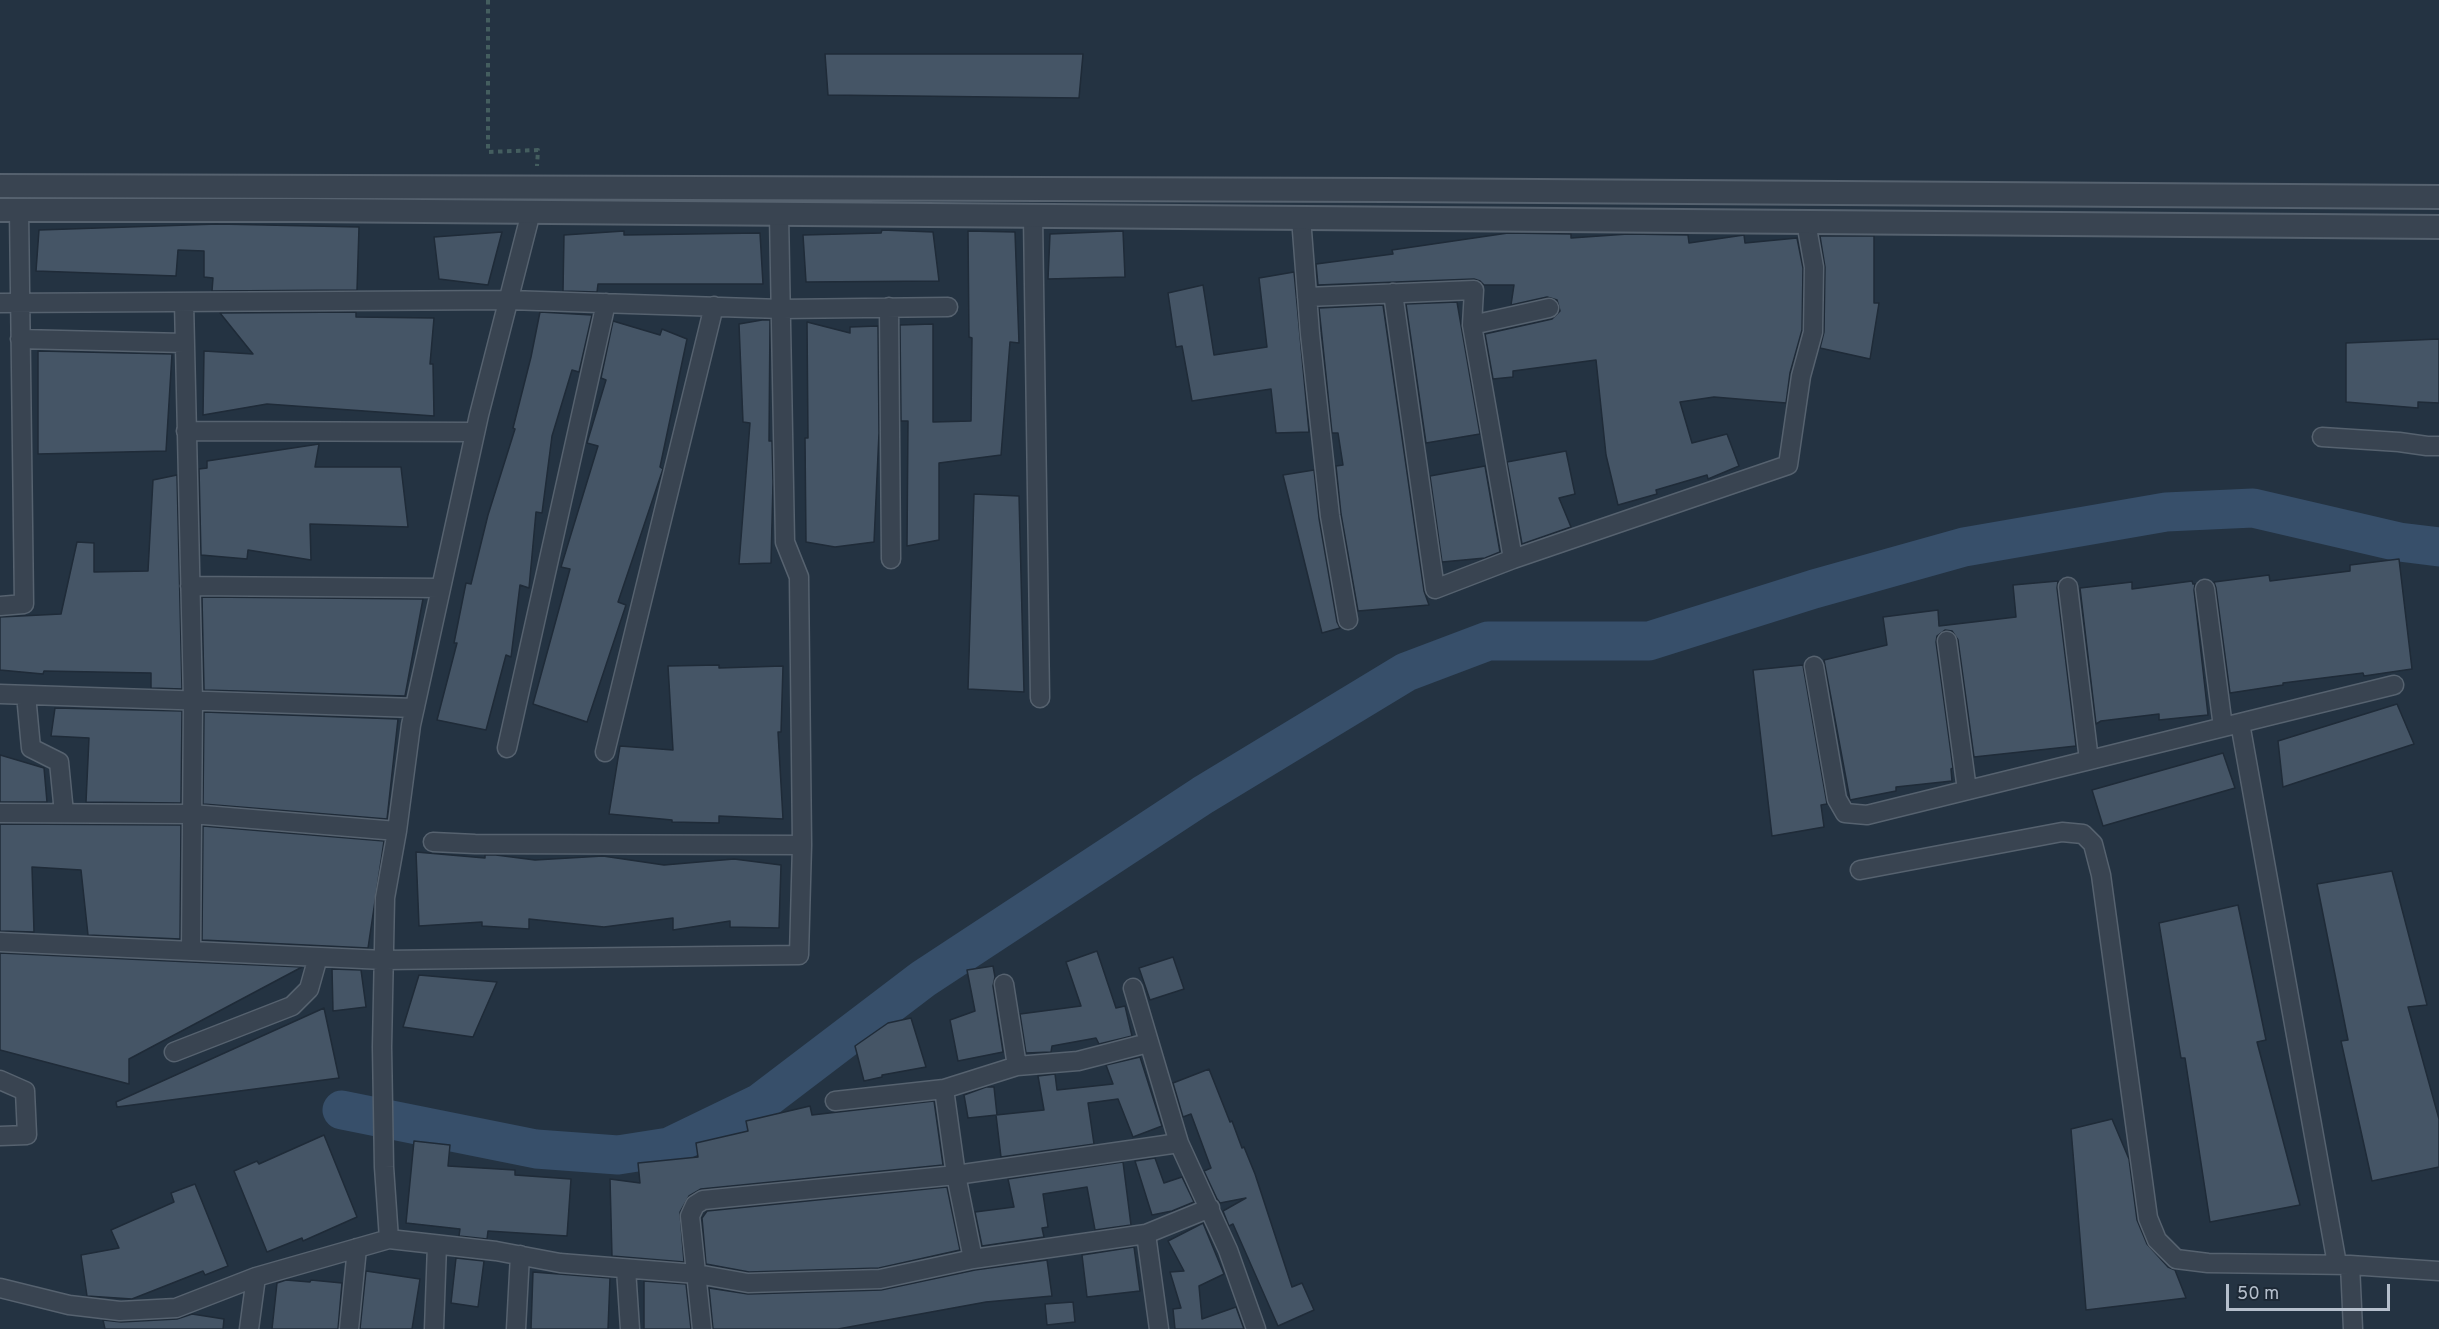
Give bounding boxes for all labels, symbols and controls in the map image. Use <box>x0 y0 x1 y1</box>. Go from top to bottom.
scale bar <box>2229 1272 2392 1310</box>
text: 50 m <box>2237 1283 2279 1306</box>

